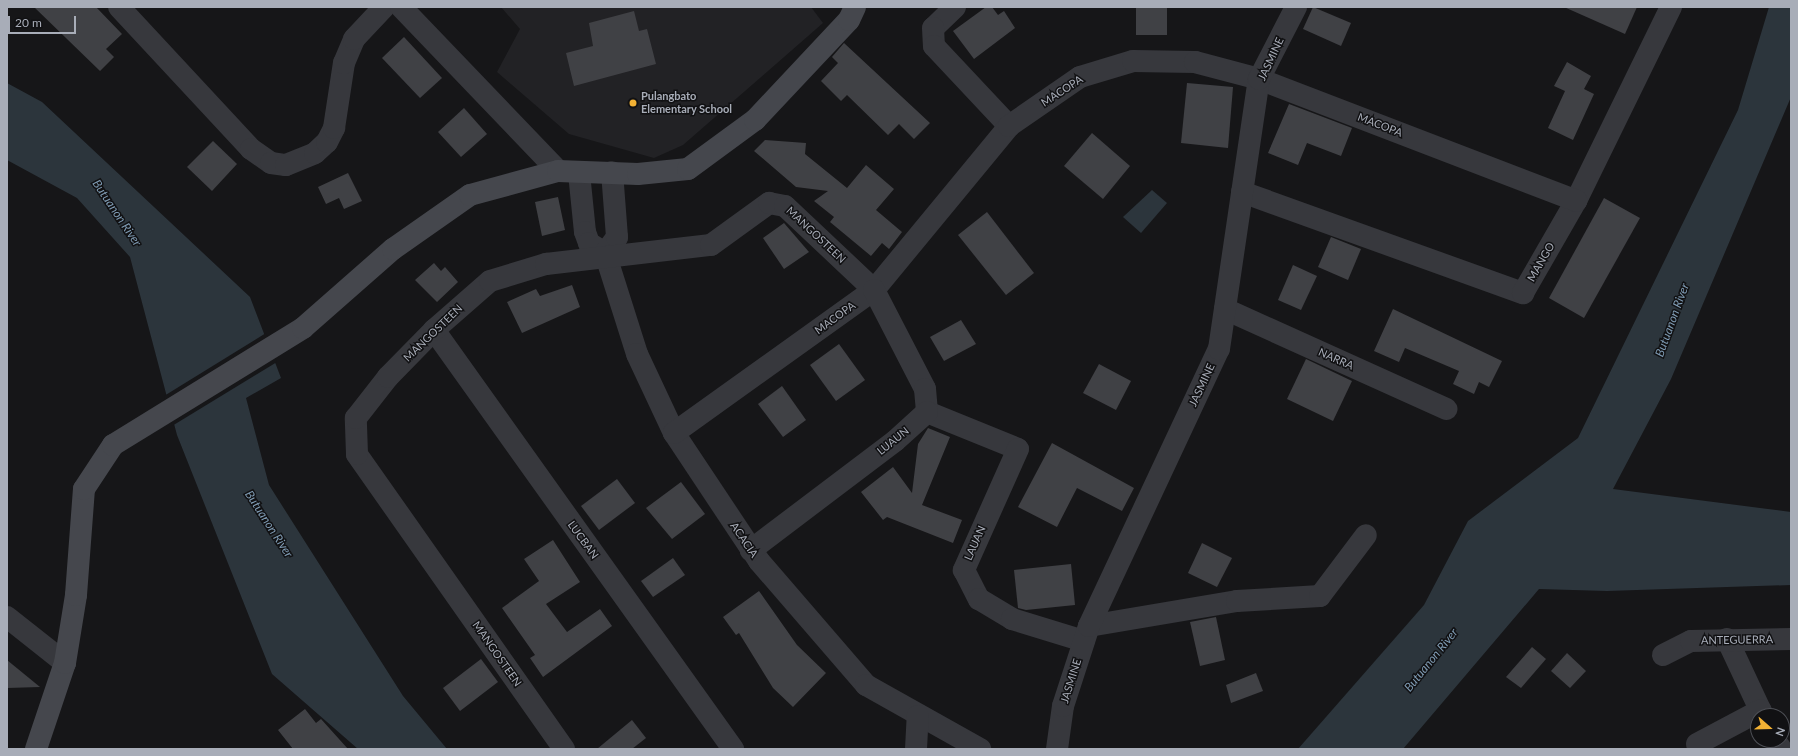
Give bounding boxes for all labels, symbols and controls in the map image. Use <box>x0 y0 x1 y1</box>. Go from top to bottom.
scale bar <box>10 8 78 34</box>
text: 20 m <box>15 15 42 30</box>
street label: JASMINE <box>1255 35 1287 83</box>
street label: MACOPA <box>1039 73 1085 109</box>
place label: Pulangbato Elementary School <box>641 90 732 116</box>
marker: Pulangbato Elementary School <box>628 98 638 108</box>
street label: MACOPA <box>1356 110 1404 140</box>
water label: Butuanon River <box>89 177 145 249</box>
street label: MANGOSTEEN <box>784 204 848 266</box>
street label: MANGO <box>1525 240 1557 284</box>
water label: Butuanon River <box>1652 281 1692 359</box>
street label: MACOPA <box>812 299 858 337</box>
street label: MANGOSTEEN <box>401 302 465 364</box>
street label: NARRA <box>1316 345 1356 373</box>
street label: JASMINE <box>1186 361 1218 409</box>
street label: LUAUN <box>874 424 912 458</box>
water label: Butuanon River <box>242 488 296 560</box>
street label: LUCBAN <box>565 518 601 562</box>
street label: ACACIA <box>727 520 761 560</box>
street label: LAUAN <box>962 524 988 562</box>
street label: MANGOSTEEN <box>470 619 524 689</box>
water label: Butuanon River <box>1401 626 1461 694</box>
street label: ANTEGUERRA <box>1701 633 1773 647</box>
street label: JASMINE <box>1058 657 1084 705</box>
north arrow <box>1750 708 1790 748</box>
text: N <box>1773 726 1788 738</box>

